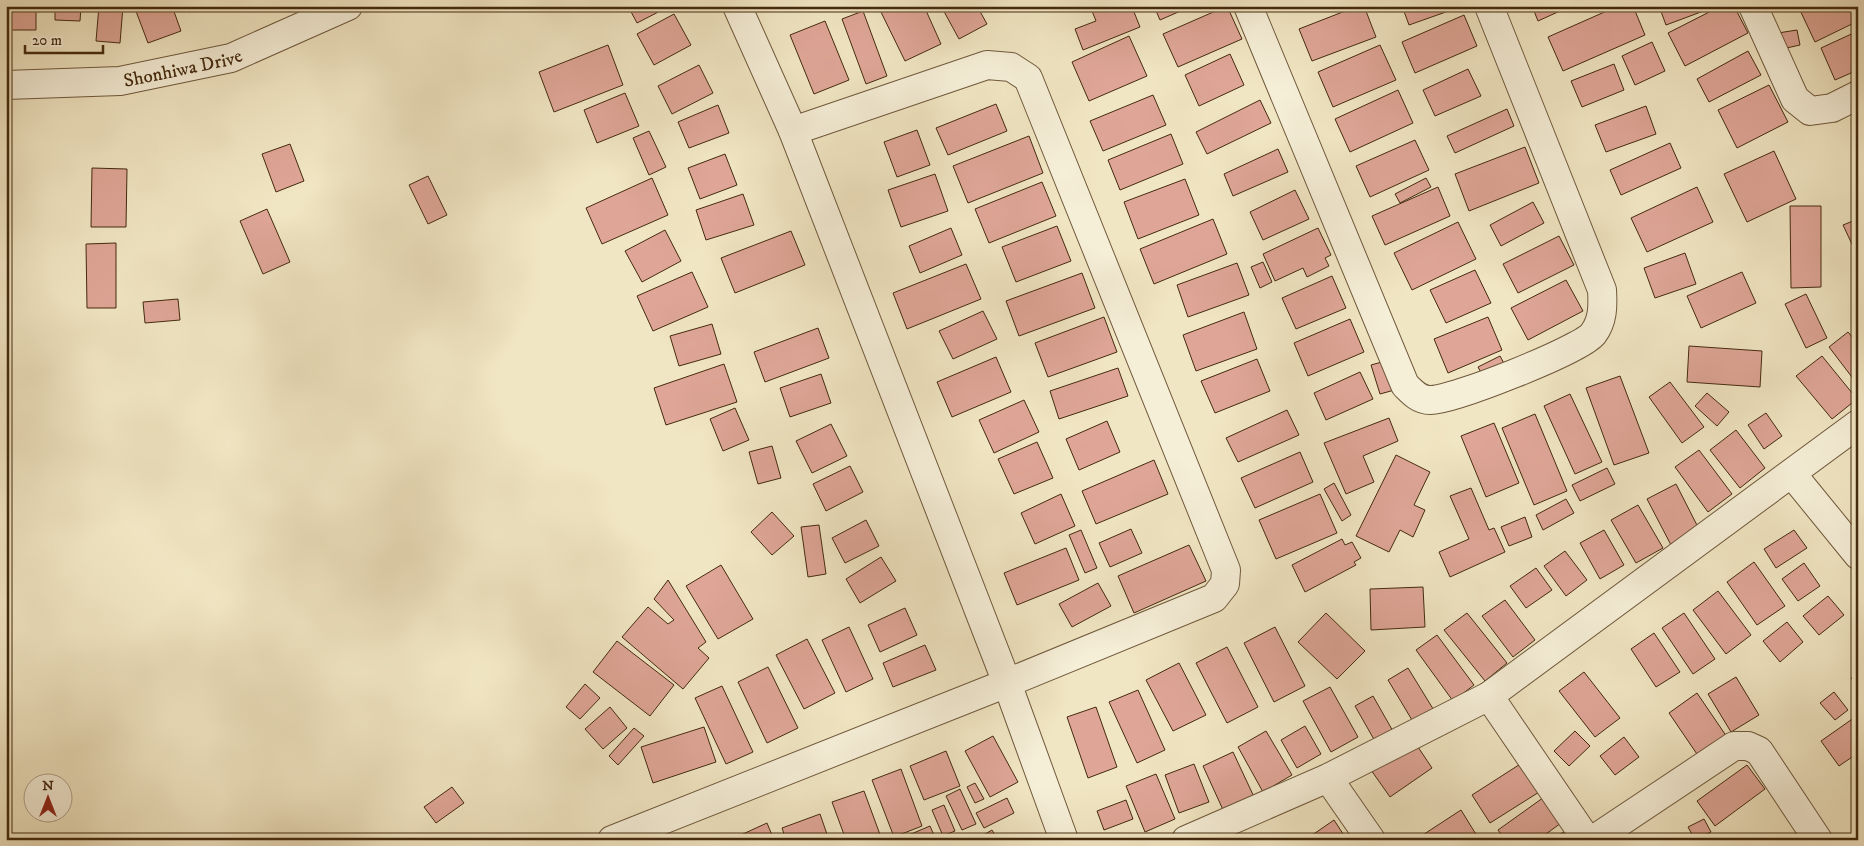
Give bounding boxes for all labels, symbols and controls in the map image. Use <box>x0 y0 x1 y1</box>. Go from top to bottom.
scale bar <box>25 22 102 54</box>
text: 20 m <box>32 31 62 50</box>
street label: Shonhiwa Drive <box>122 44 246 93</box>
north arrow <box>22 774 72 824</box>
text: N <box>42 777 54 795</box>

